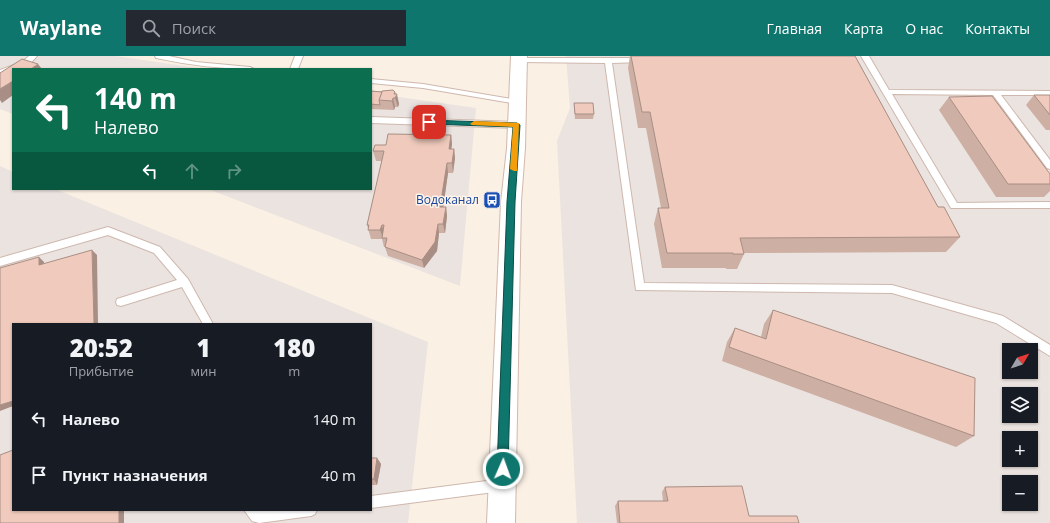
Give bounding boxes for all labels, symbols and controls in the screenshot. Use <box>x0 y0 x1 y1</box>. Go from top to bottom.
search box <box>126 10 406 46</box>
text: Waylane <box>20 15 102 41</box>
icon: search <box>140 17 162 39</box>
text: Поиск <box>172 18 216 38</box>
text: Главная <box>767 19 822 38</box>
text: Карта <box>844 19 883 38</box>
text: О нас <box>905 19 943 38</box>
text: Контакты <box>965 19 1030 38</box>
text: 140 m <box>94 79 177 117</box>
icon: left <box>28 84 80 136</box>
pin <box>412 105 446 139</box>
icon: arrive <box>418 111 440 133</box>
text: Налево <box>94 115 159 139</box>
icon: left <box>139 160 161 182</box>
icon: ahead <box>181 160 203 182</box>
icon: right <box>223 160 245 182</box>
bus stop icon: Водоканал <box>482 190 502 210</box>
place label: Водоканал <box>416 191 479 208</box>
text: 20:52 <box>70 331 133 364</box>
text: 1 <box>196 331 210 364</box>
text: 180 <box>273 331 315 364</box>
north arrow <box>1002 343 1038 379</box>
map controls <box>1002 343 1038 511</box>
text: Прибытие <box>69 362 134 380</box>
text: мин <box>190 362 216 380</box>
text: m <box>288 362 300 380</box>
button: layers <box>1002 387 1038 423</box>
icon: left <box>28 408 50 430</box>
text: Налево <box>62 409 120 429</box>
text: 140 m <box>312 409 356 429</box>
button: + <box>1002 431 1038 467</box>
position arrow <box>482 448 524 490</box>
icon: arrive <box>28 464 50 486</box>
text: Пункт назначения <box>62 465 208 485</box>
text: 40 m <box>321 465 356 485</box>
button: − <box>1002 475 1038 511</box>

